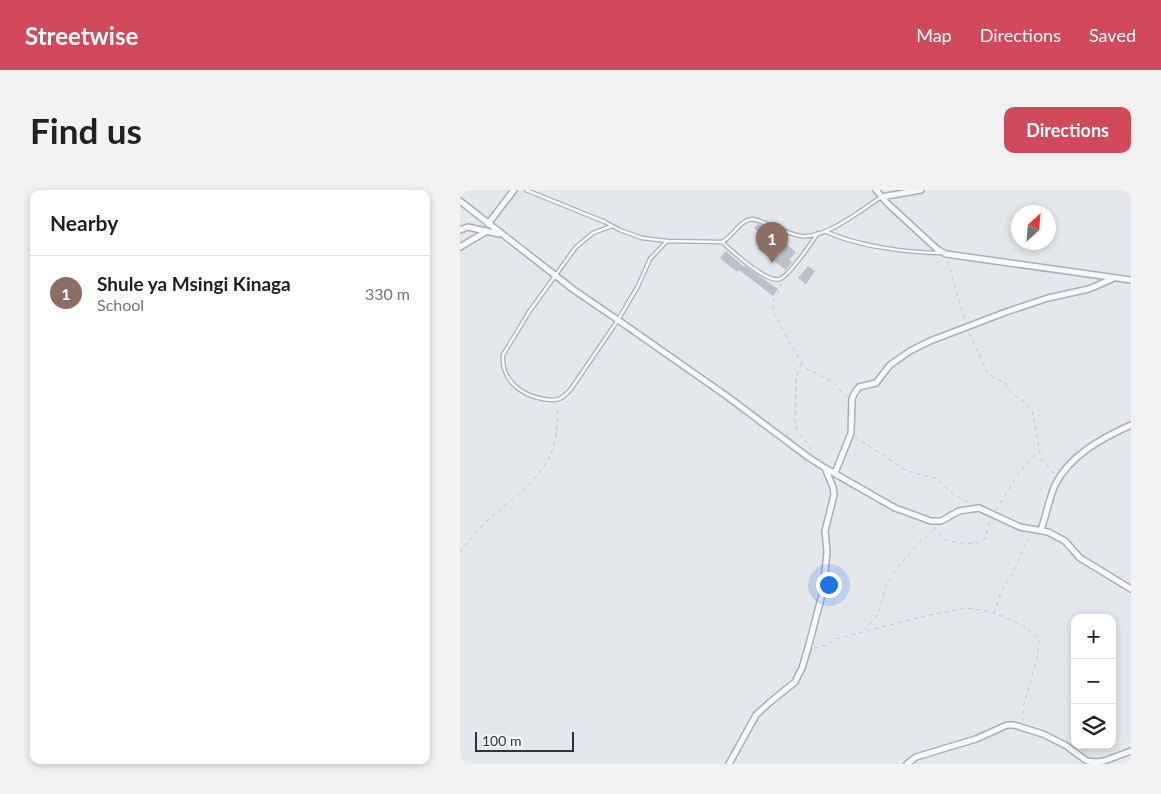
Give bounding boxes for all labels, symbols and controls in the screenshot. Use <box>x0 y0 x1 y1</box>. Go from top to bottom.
text: Streetwise <box>25 21 138 50</box>
text: Map <box>916 24 952 46</box>
text: Directions <box>980 24 1061 46</box>
text: Saved <box>1089 24 1136 46</box>
button: Directions <box>1004 107 1131 153</box>
text: Find us <box>30 109 142 151</box>
north arrow <box>1011 205 1056 250</box>
text: Nearby <box>50 210 118 235</box>
pin: 1 <box>756 222 788 263</box>
text: Shule ya Msingi Kinaga <box>97 272 291 295</box>
text: 1 <box>61 284 71 303</box>
text: 330 m <box>365 284 410 303</box>
text: School <box>97 295 144 314</box>
your location <box>816 572 842 598</box>
map controls <box>1071 614 1116 749</box>
button: + <box>1071 614 1116 659</box>
button: − <box>1071 659 1116 704</box>
button: layers <box>1071 704 1116 749</box>
scale bar <box>475 729 574 752</box>
text: 100 m <box>482 732 521 749</box>

